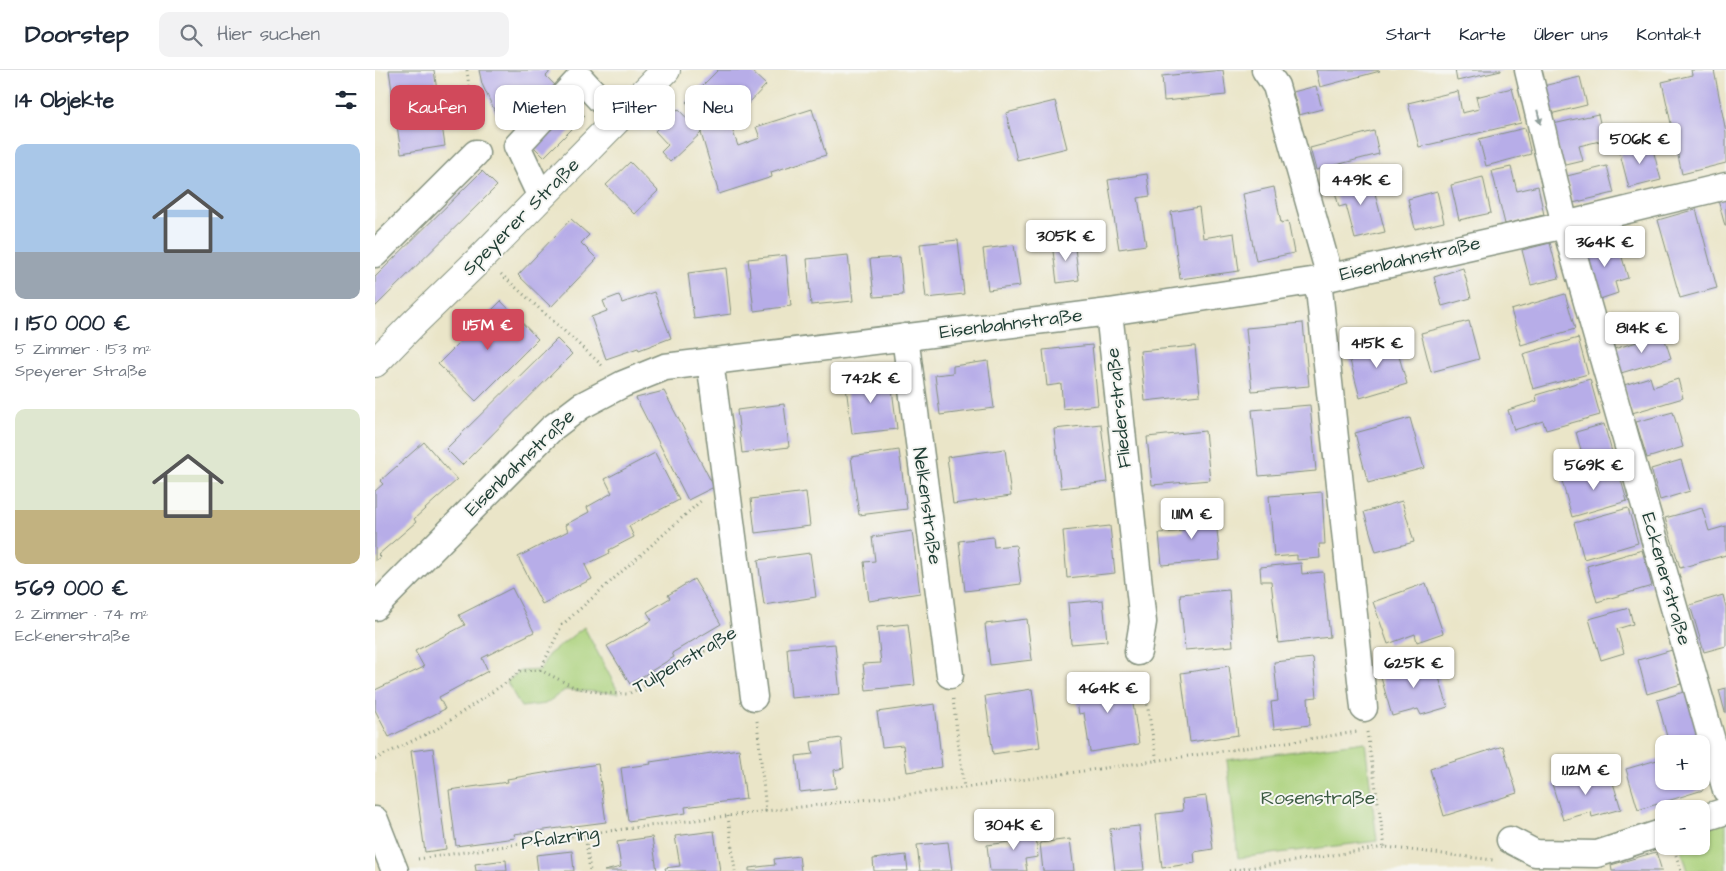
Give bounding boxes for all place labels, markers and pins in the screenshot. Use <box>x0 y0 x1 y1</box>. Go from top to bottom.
pin: 506K € <box>1599 122 1681 165</box>
pin: 449K € <box>1320 164 1402 206</box>
pin: 305K € <box>1025 220 1107 262</box>
pin: 364K € <box>1564 226 1646 268</box>
pin: 1.15M € <box>442 308 534 351</box>
pin: 814K € <box>1601 312 1683 354</box>
pin: 415K € <box>1336 326 1418 369</box>
pin: 742K € <box>830 362 912 404</box>
pin: 569K € <box>1553 448 1635 491</box>
pin: 1.11M € <box>1146 498 1238 540</box>
pin: 625K € <box>1373 646 1455 689</box>
pin: 464K € <box>1067 672 1149 714</box>
pin: 1.12M € <box>1540 754 1632 796</box>
pin: 304K € <box>973 808 1055 851</box>

